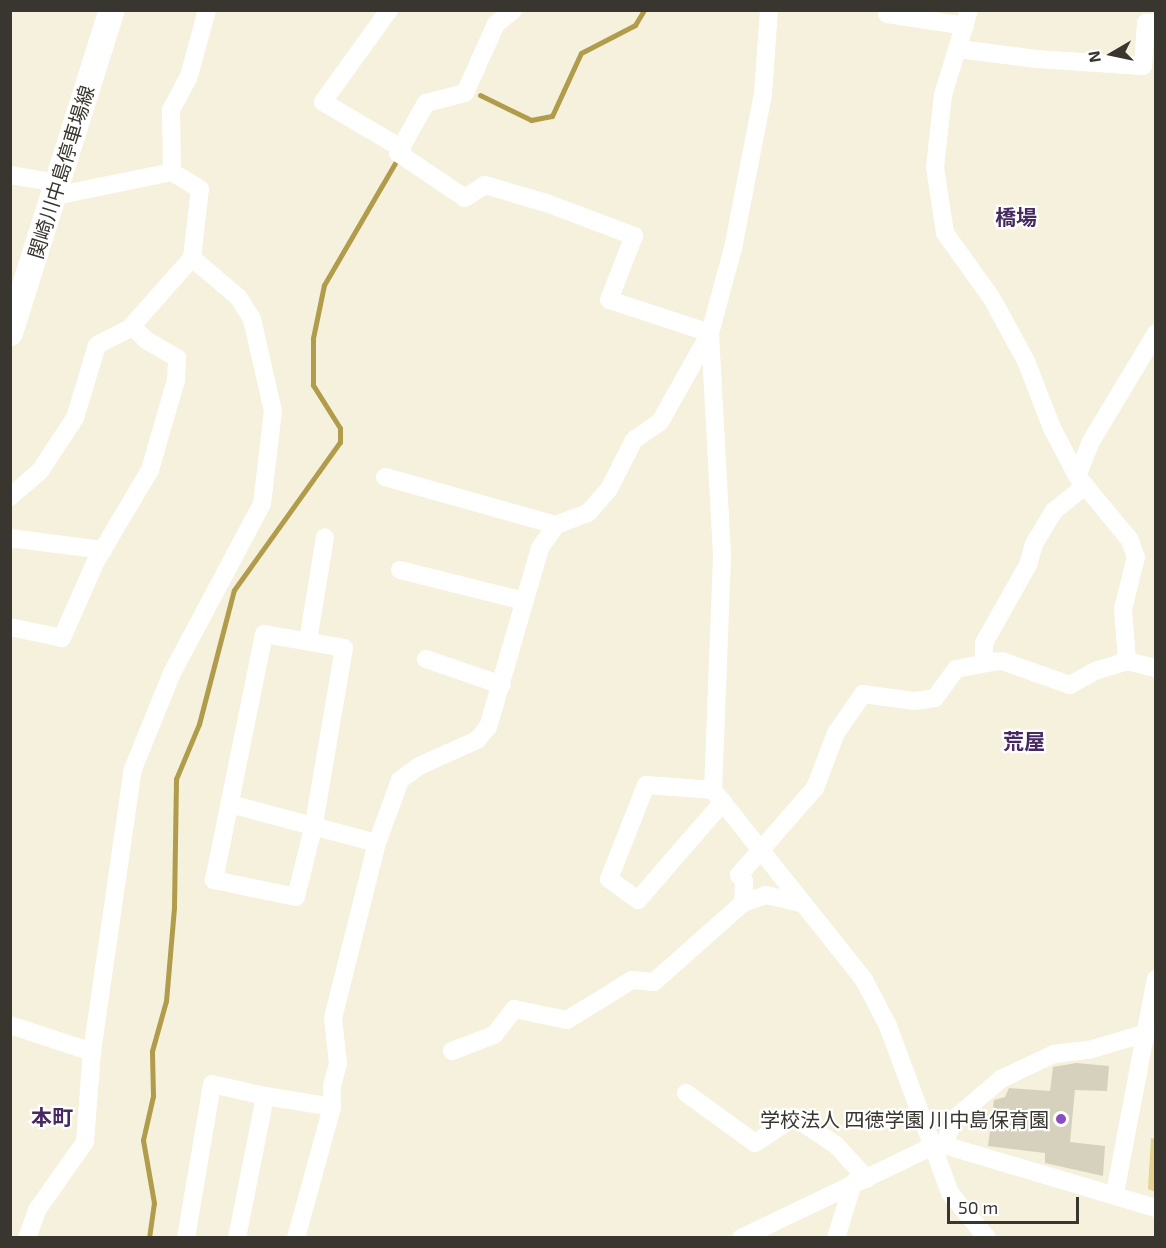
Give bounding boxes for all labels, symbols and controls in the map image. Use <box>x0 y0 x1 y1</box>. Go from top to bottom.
north arrow <box>1082 24 1142 84</box>
text: N <box>1083 50 1104 64</box>
street label: 関崎川中島停車場線 <box>23 82 99 262</box>
district label: 橋場 <box>995 204 1037 230</box>
district label: 荒屋 <box>1003 728 1045 754</box>
district label: 本町 <box>31 1104 73 1130</box>
place label: 学校法人 四徳学園 川中島保育園 <box>760 1107 1049 1131</box>
marker: 学校法人 四徳学園 川中島保育園 <box>1054 1112 1068 1126</box>
scale bar <box>950 1185 1082 1223</box>
text: 50 m <box>958 1196 998 1218</box>

